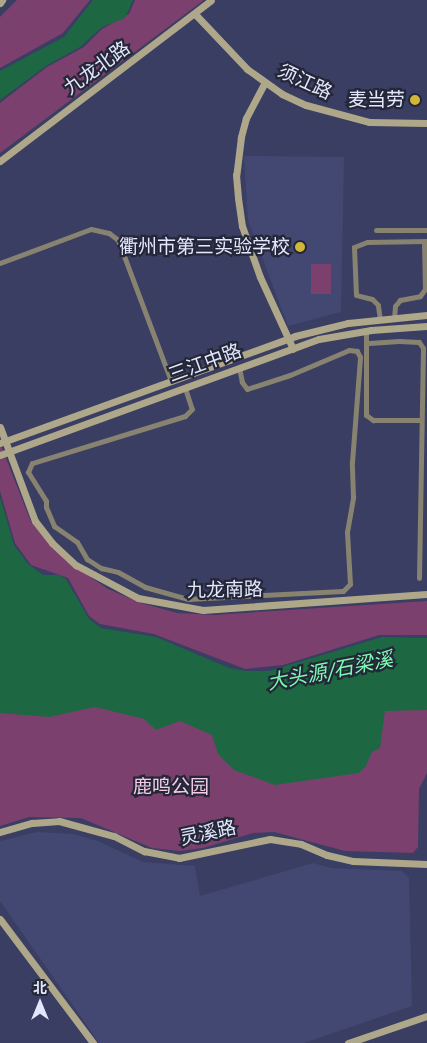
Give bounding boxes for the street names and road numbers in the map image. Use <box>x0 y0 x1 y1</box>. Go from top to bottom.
street label: 九龙北路 <box>60 36 134 100</box>
street label: 须江路 <box>274 60 336 104</box>
street label: 三江中路 <box>165 339 245 387</box>
street label: 九龙南路 <box>187 578 263 602</box>
street label: 灵溪路 <box>178 816 238 850</box>

